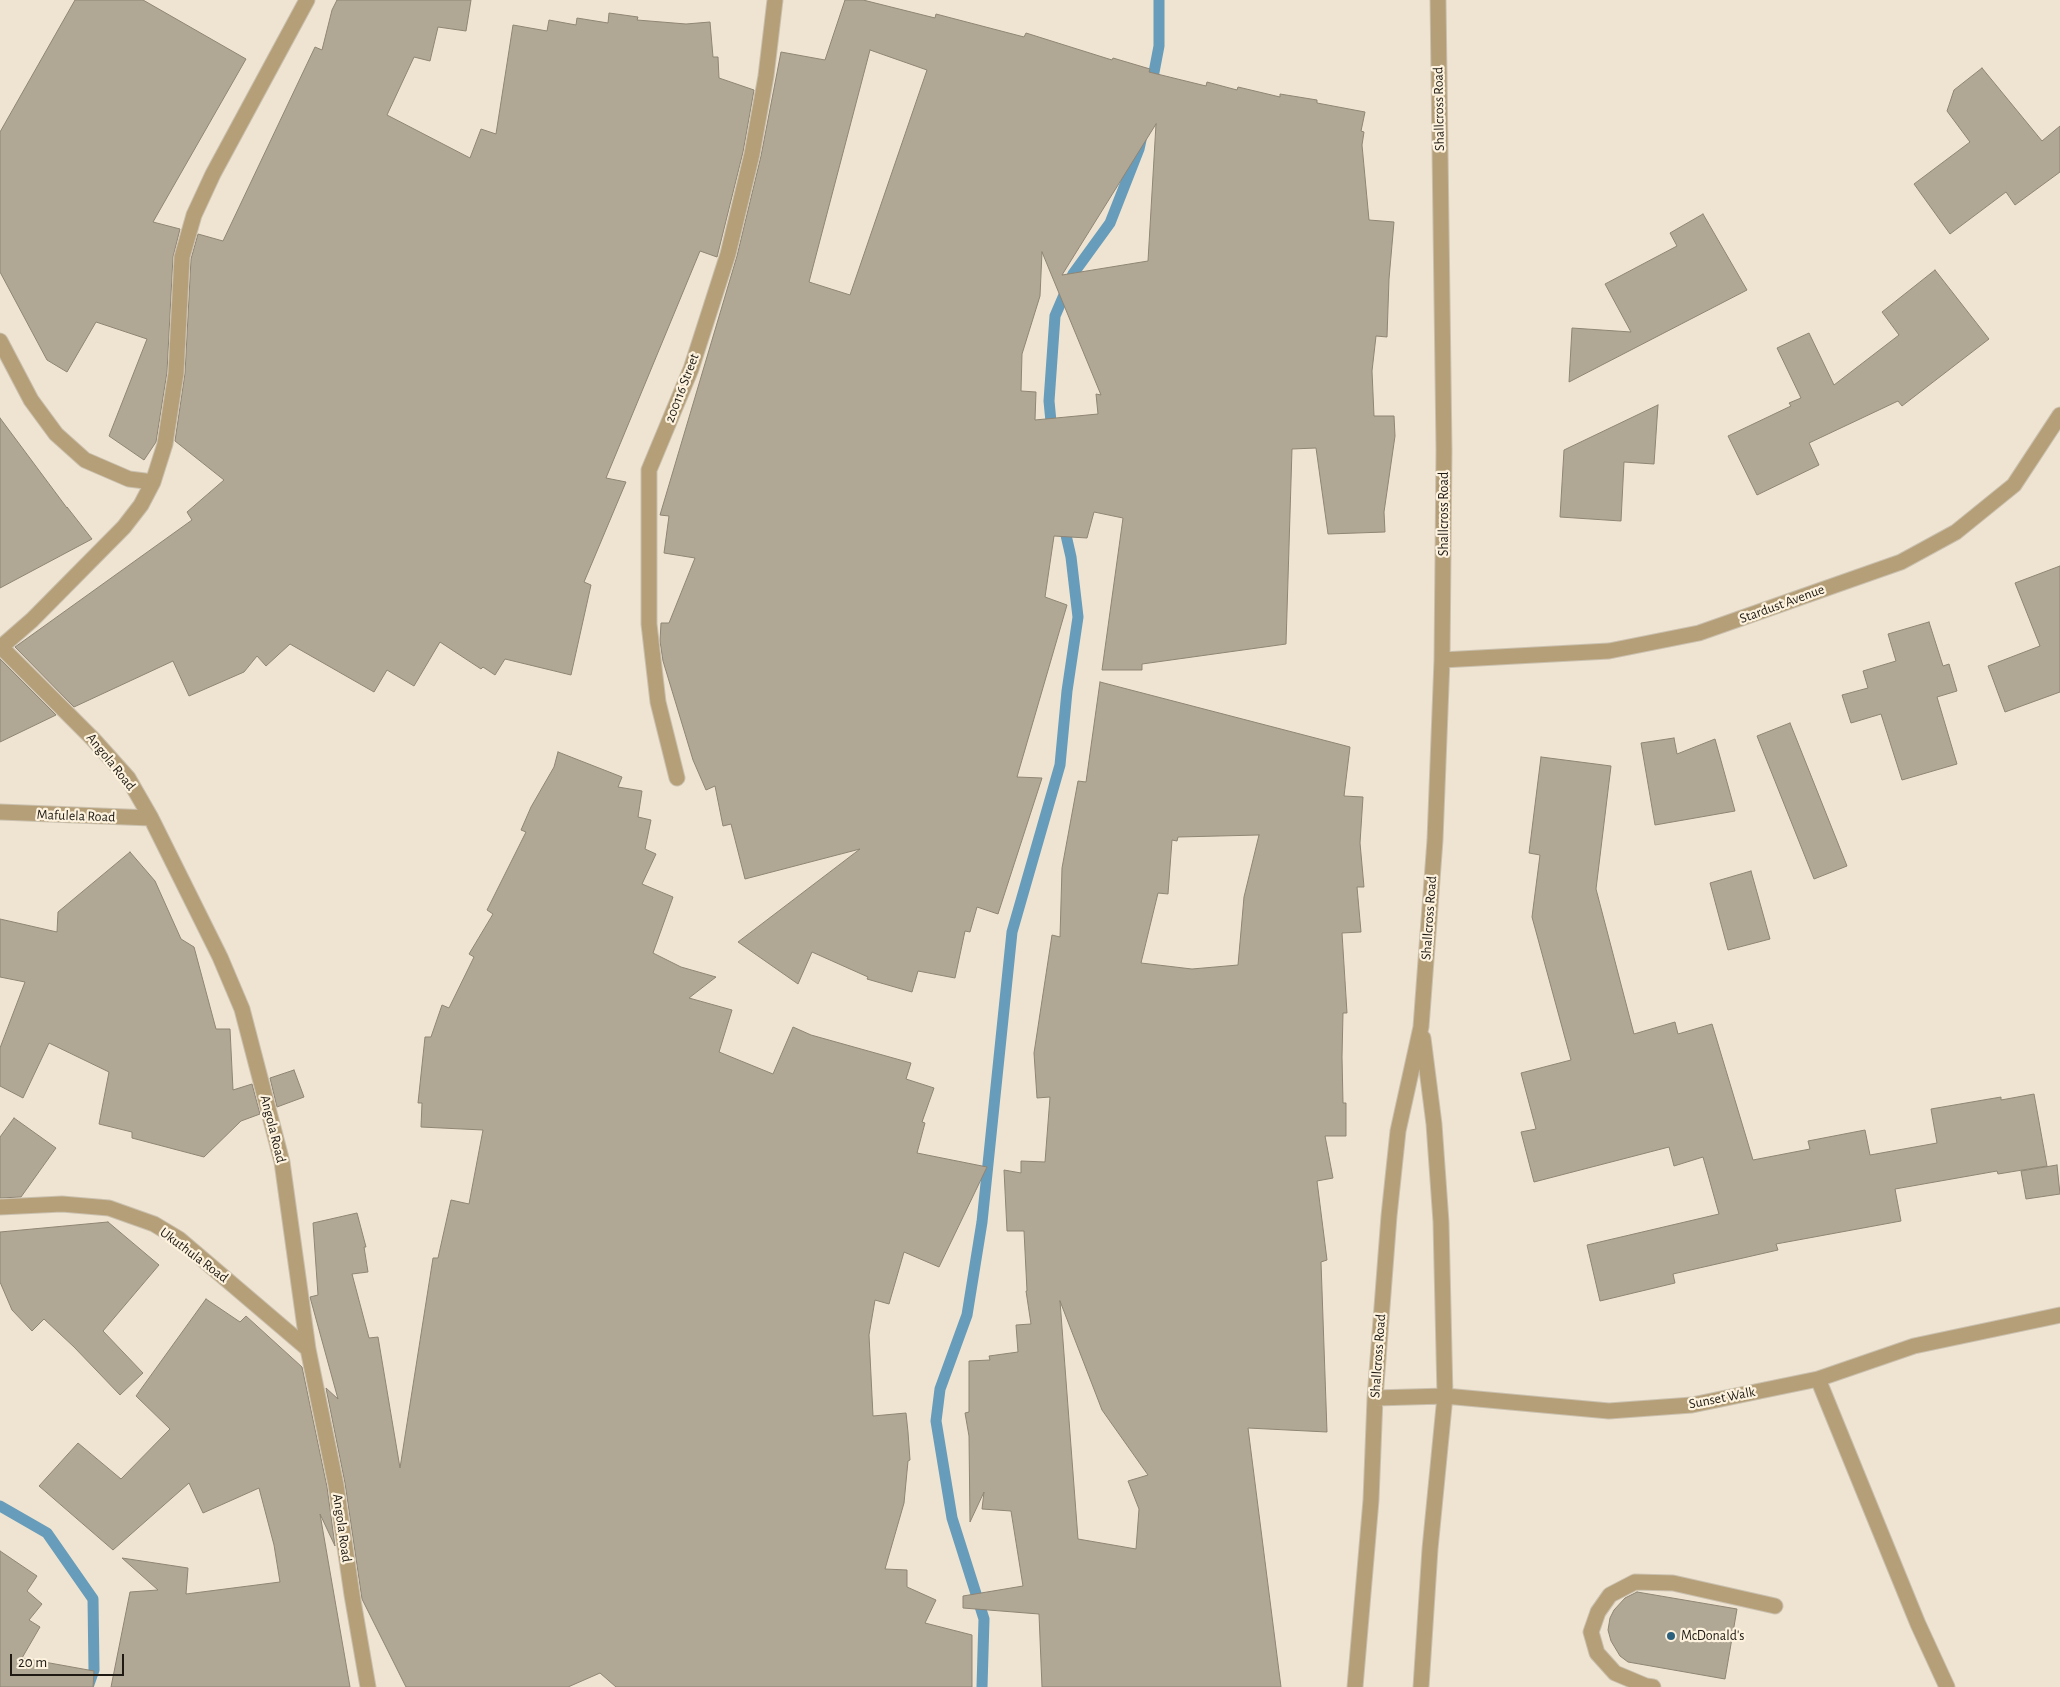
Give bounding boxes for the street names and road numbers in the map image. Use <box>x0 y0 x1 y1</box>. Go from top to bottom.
street label: Shallcross Road <box>1430 67 1448 151</box>
street label: 200116 Street <box>661 351 703 425</box>
street label: Shallcross Road <box>1436 472 1452 556</box>
street label: Stardust Avenue <box>1737 581 1827 627</box>
street label: Angola Road <box>83 730 139 794</box>
street label: Mafulela Road <box>36 806 116 826</box>
street label: Shallcross Road <box>1418 875 1440 961</box>
street label: Angola Road <box>257 1094 289 1164</box>
street label: Ukuthula Road <box>156 1224 232 1286</box>
street label: Shallcross Road <box>1367 1313 1389 1399</box>
street label: Sunset Walk <box>1687 1383 1757 1413</box>
street label: Angola Road <box>329 1493 355 1563</box>

